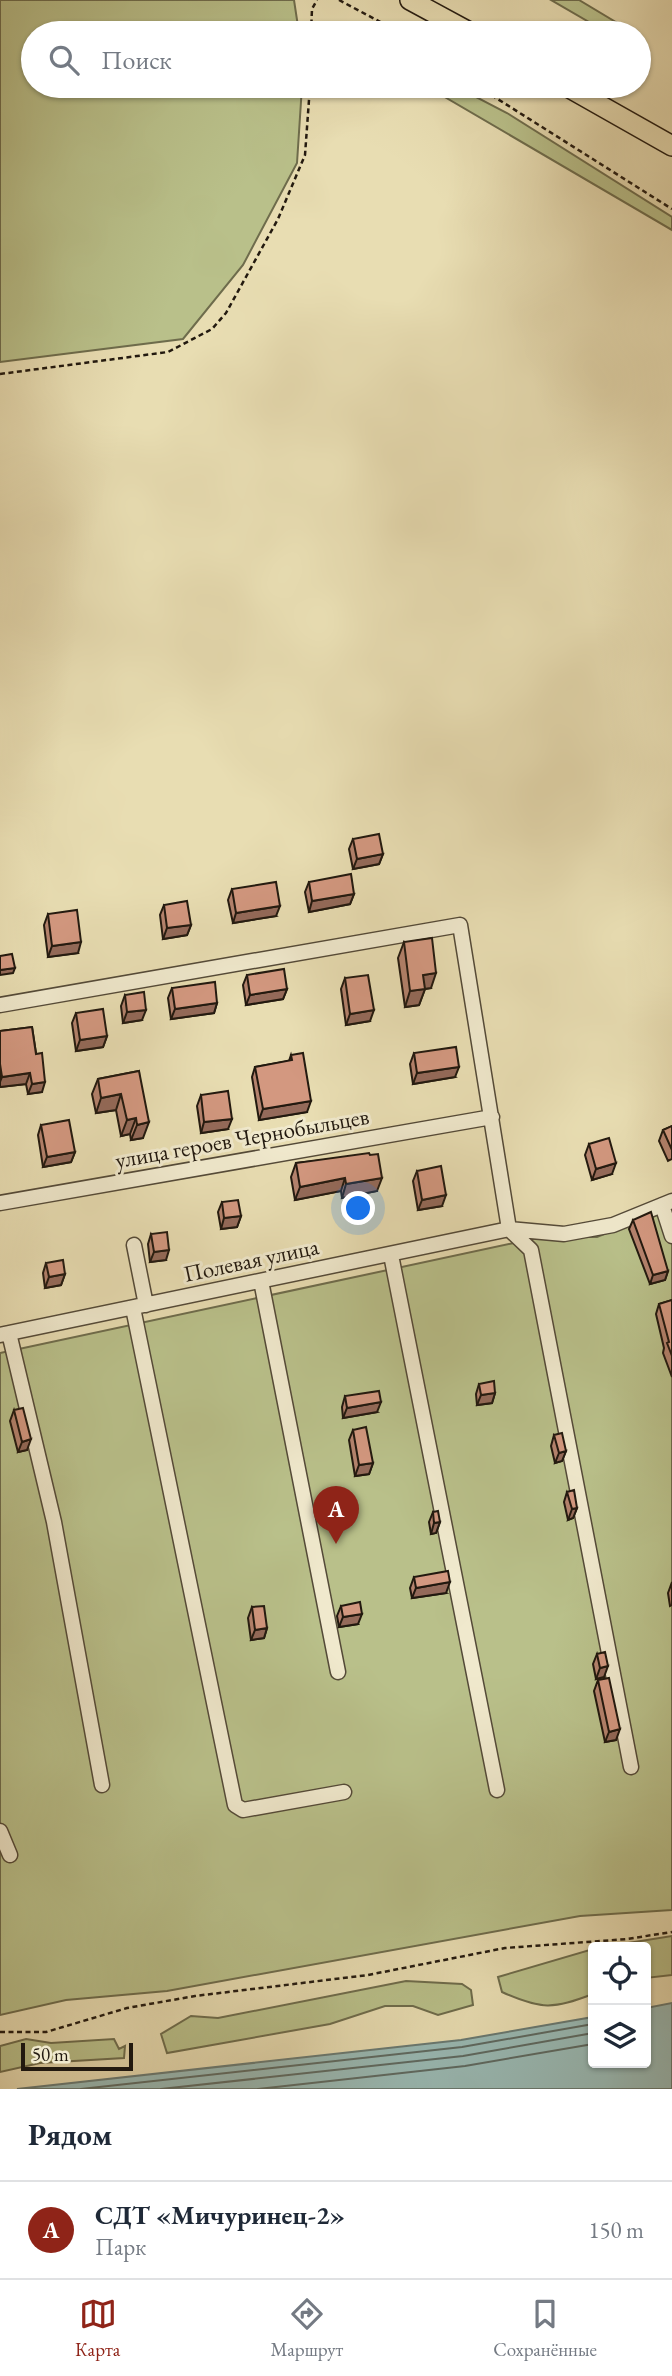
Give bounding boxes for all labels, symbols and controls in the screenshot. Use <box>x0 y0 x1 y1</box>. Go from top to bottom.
search box <box>21 21 651 98</box>
icon: search <box>45 41 83 79</box>
text: Поиск <box>101 43 172 77</box>
street label: улица героев Чернобыльцев <box>113 1101 372 1175</box>
your location <box>341 1191 375 1225</box>
street label: Полевая улица <box>181 1231 322 1289</box>
pin: A <box>313 1486 359 1544</box>
map controls <box>588 1942 651 2068</box>
button: locate <box>588 1942 651 2005</box>
button: layers <box>588 2005 651 2068</box>
scale bar <box>21 2040 133 2072</box>
text: 50 m <box>32 2042 69 2067</box>
text: Рядом <box>28 2115 112 2154</box>
text: СДТ «Мичуринец-2» <box>95 2198 345 2232</box>
text: A <box>43 2215 59 2245</box>
text: 150 m <box>588 2215 644 2245</box>
text: Парк <box>95 2232 146 2262</box>
tab: Карта <box>75 2295 120 2362</box>
tab: Маршрут <box>270 2295 343 2362</box>
tab: Сохранённые <box>493 2295 597 2362</box>

